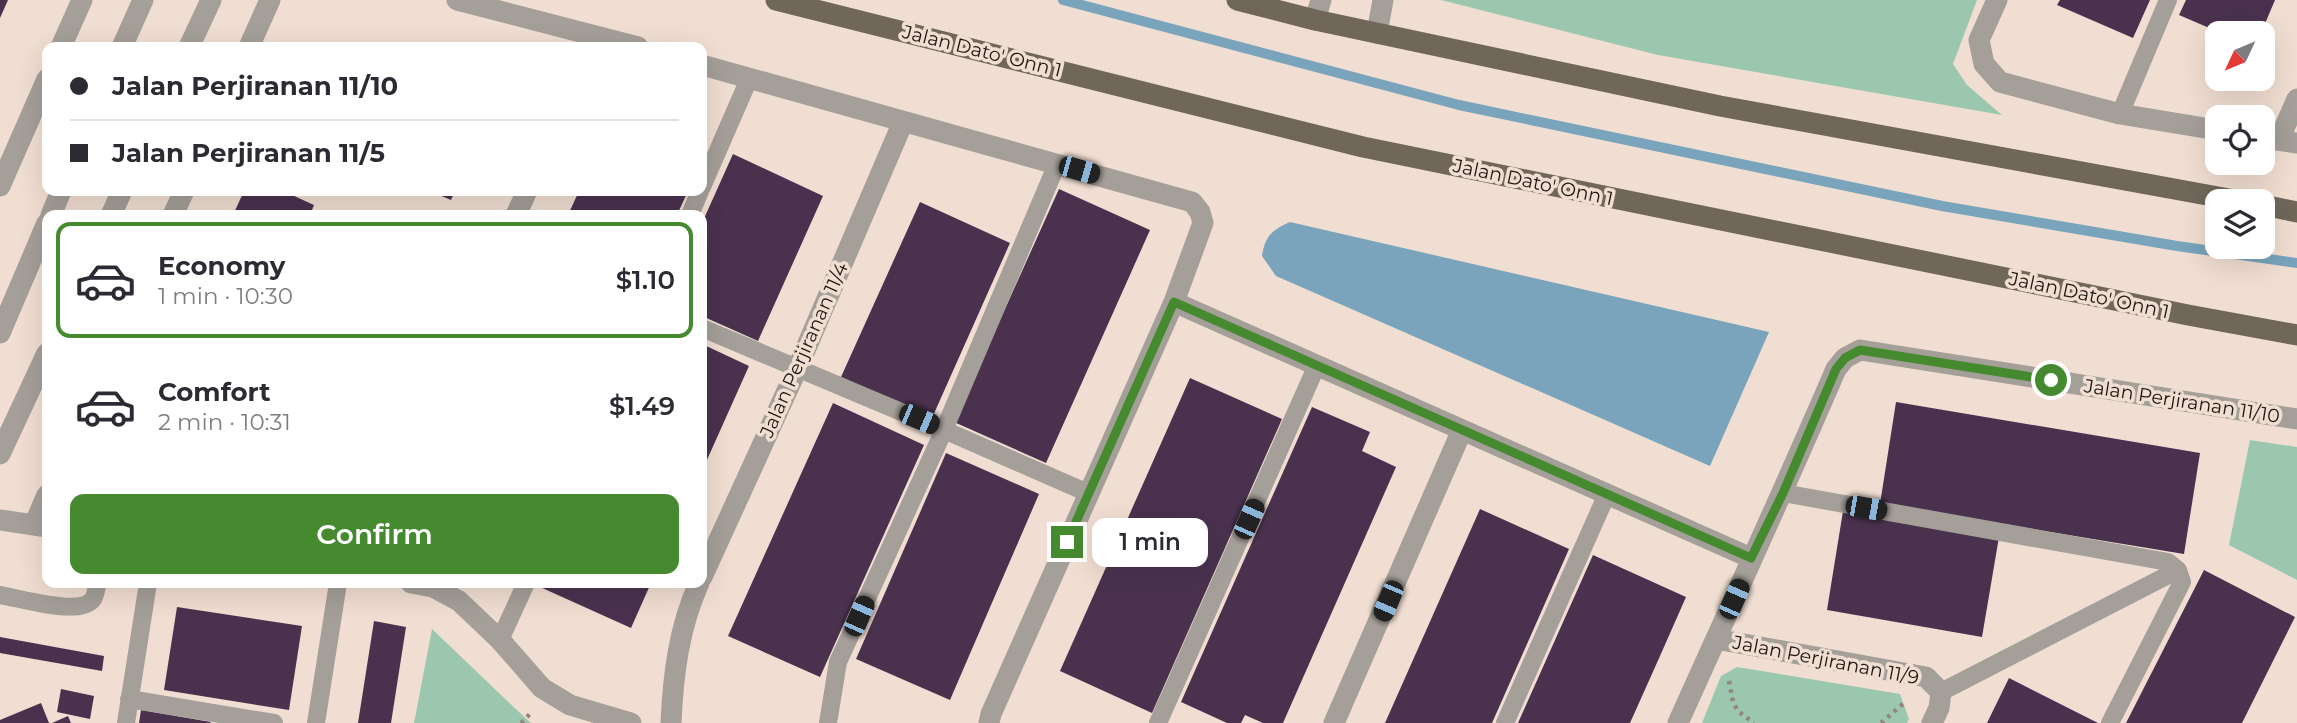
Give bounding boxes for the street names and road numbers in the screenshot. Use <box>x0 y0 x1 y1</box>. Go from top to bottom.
street label: Jalan Dato' Onn 1 <box>899 20 1064 82</box>
street label: Jalan Dato' Onn 1 <box>1450 154 1615 210</box>
street label: Jalan Perjiranan 11/4 <box>755 259 853 442</box>
street label: Jalan Dato' Onn 1 <box>2006 267 2171 323</box>
street label: Jalan Perjiranan 11/10 <box>2082 374 2281 428</box>
street label: Jalan Perjiranan 11/9 <box>1730 630 1921 689</box>

